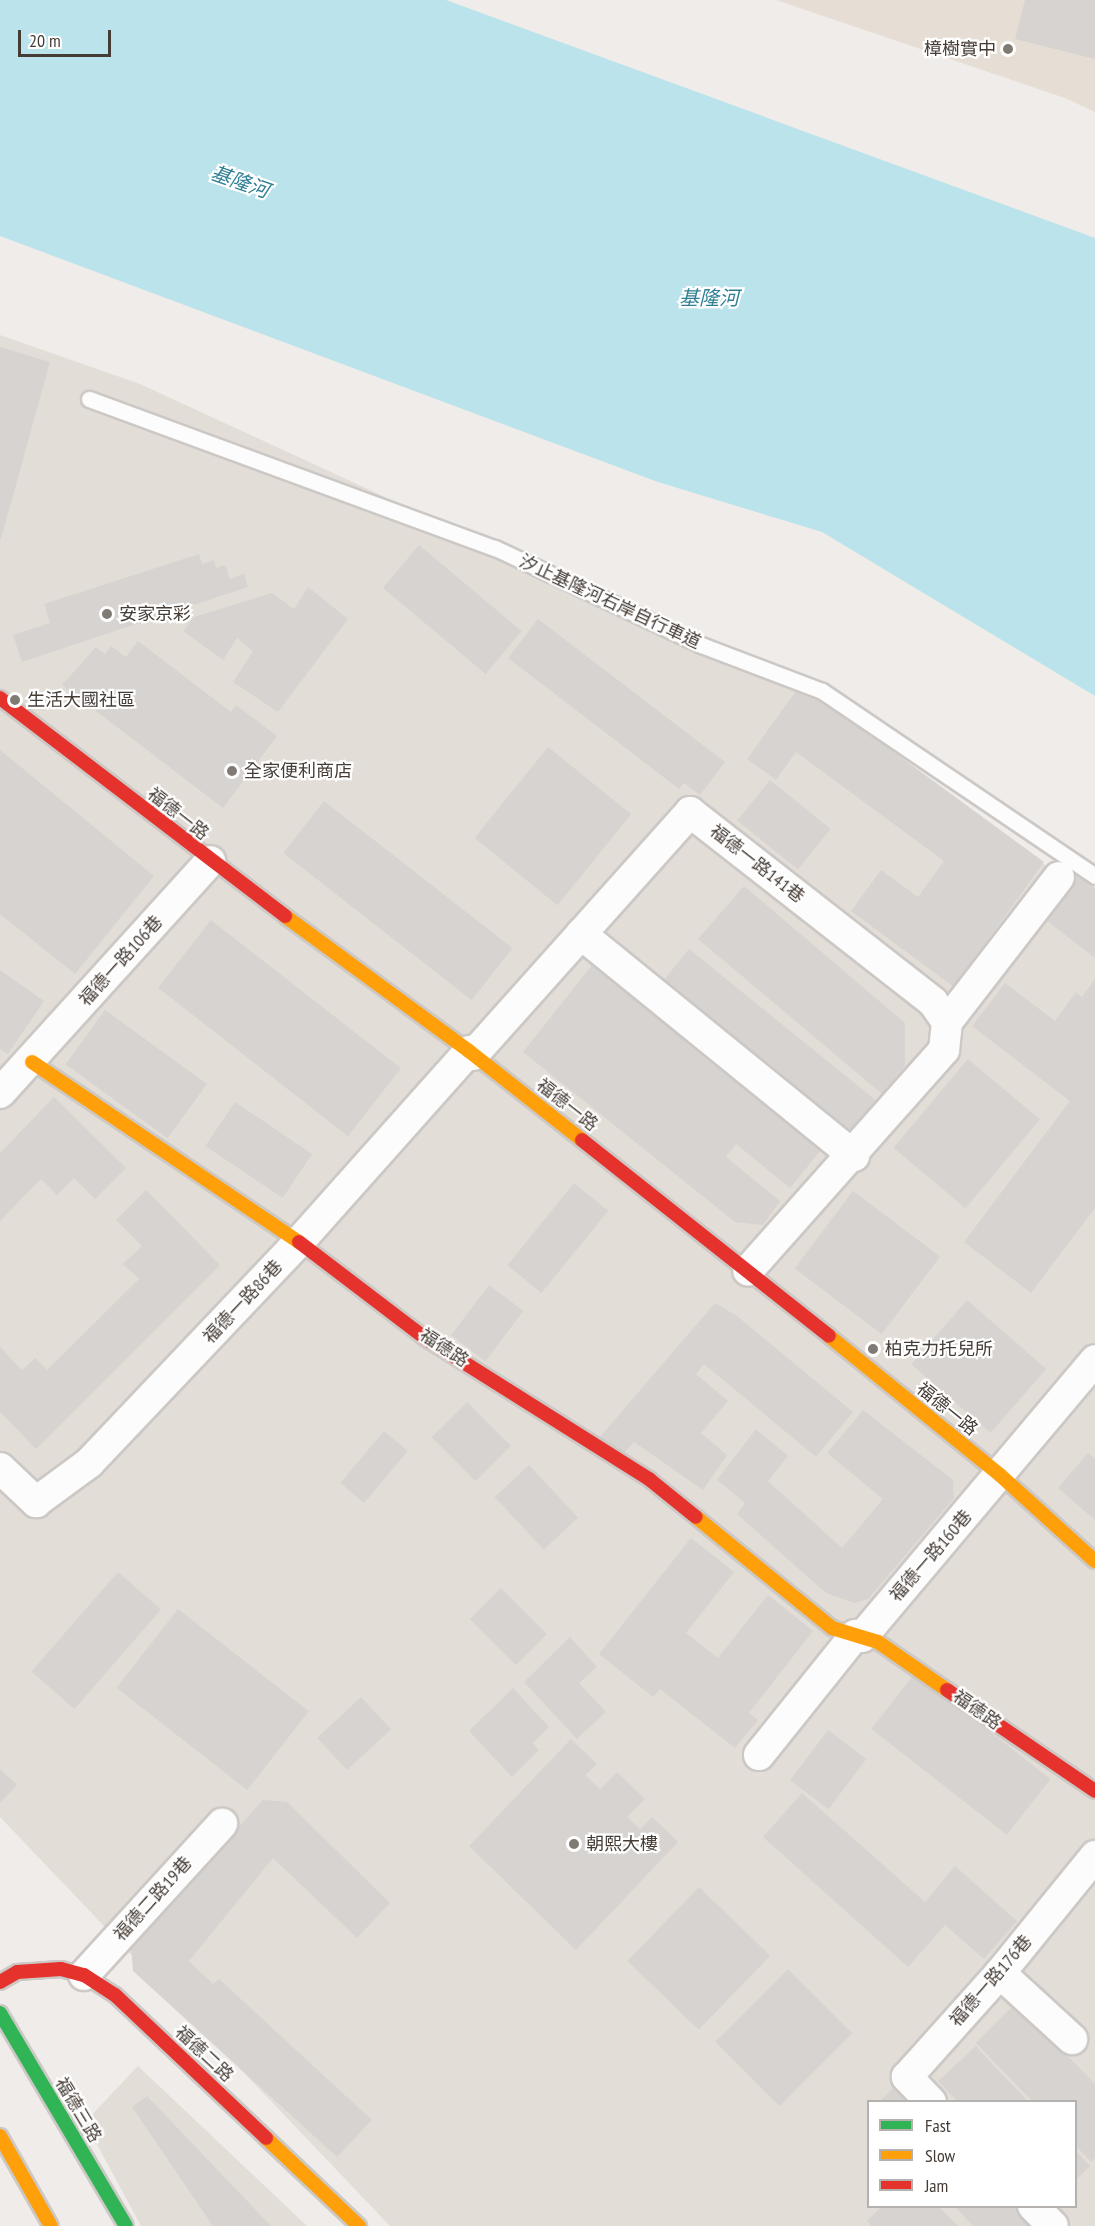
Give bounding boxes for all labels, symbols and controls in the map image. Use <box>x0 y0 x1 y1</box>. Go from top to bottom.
scale bar <box>21 18 114 56</box>
text: 20 m <box>29 29 61 52</box>
place label: 樟樹實中 <box>924 38 996 60</box>
marker: 樟樹實中 <box>1001 42 1015 56</box>
water label: 基隆河 <box>208 161 272 203</box>
water label: 基隆河 <box>679 286 739 310</box>
street label: 汐止基隆河右岸自行車道 <box>516 550 704 654</box>
place label: 安家京彩 <box>119 603 191 625</box>
marker: 安家京彩 <box>100 607 114 621</box>
place label: 生活大國社區 <box>27 689 135 711</box>
marker: 生活大國社區 <box>8 693 22 707</box>
place label: 全家便利商店 <box>244 760 352 782</box>
marker: 全家便利商店 <box>225 764 239 778</box>
street label: 福德一路 <box>143 783 213 845</box>
street label: 福德一路141巷 <box>705 820 809 908</box>
street label: 福德一路106巷 <box>75 911 167 1011</box>
street label: 福德一路 <box>532 1074 602 1136</box>
street label: 福德一路86巷 <box>199 1256 287 1348</box>
street label: 福德路 <box>415 1324 473 1372</box>
place label: 柏克力托兒所 <box>885 1338 993 1360</box>
marker: 柏克力托兒所 <box>866 1342 880 1356</box>
street label: 福德一路 <box>912 1378 982 1440</box>
street label: 福德一路160巷 <box>885 1506 977 1606</box>
street label: 福德路 <box>949 1686 1005 1734</box>
place label: 朝熙大樓 <box>586 1833 658 1855</box>
marker: 朝熙大樓 <box>567 1837 581 1851</box>
street label: 福德二路19巷 <box>109 1852 197 1946</box>
street label: 福德一路176巷 <box>945 1931 1037 2031</box>
street label: 福德二路 <box>170 2022 238 2086</box>
street label: 福德三路 <box>50 2074 106 2146</box>
legend <box>867 2100 1077 2208</box>
text: Fast <box>925 2114 951 2137</box>
text: Slow <box>925 2144 955 2167</box>
text: Jam <box>925 2174 948 2197</box>

